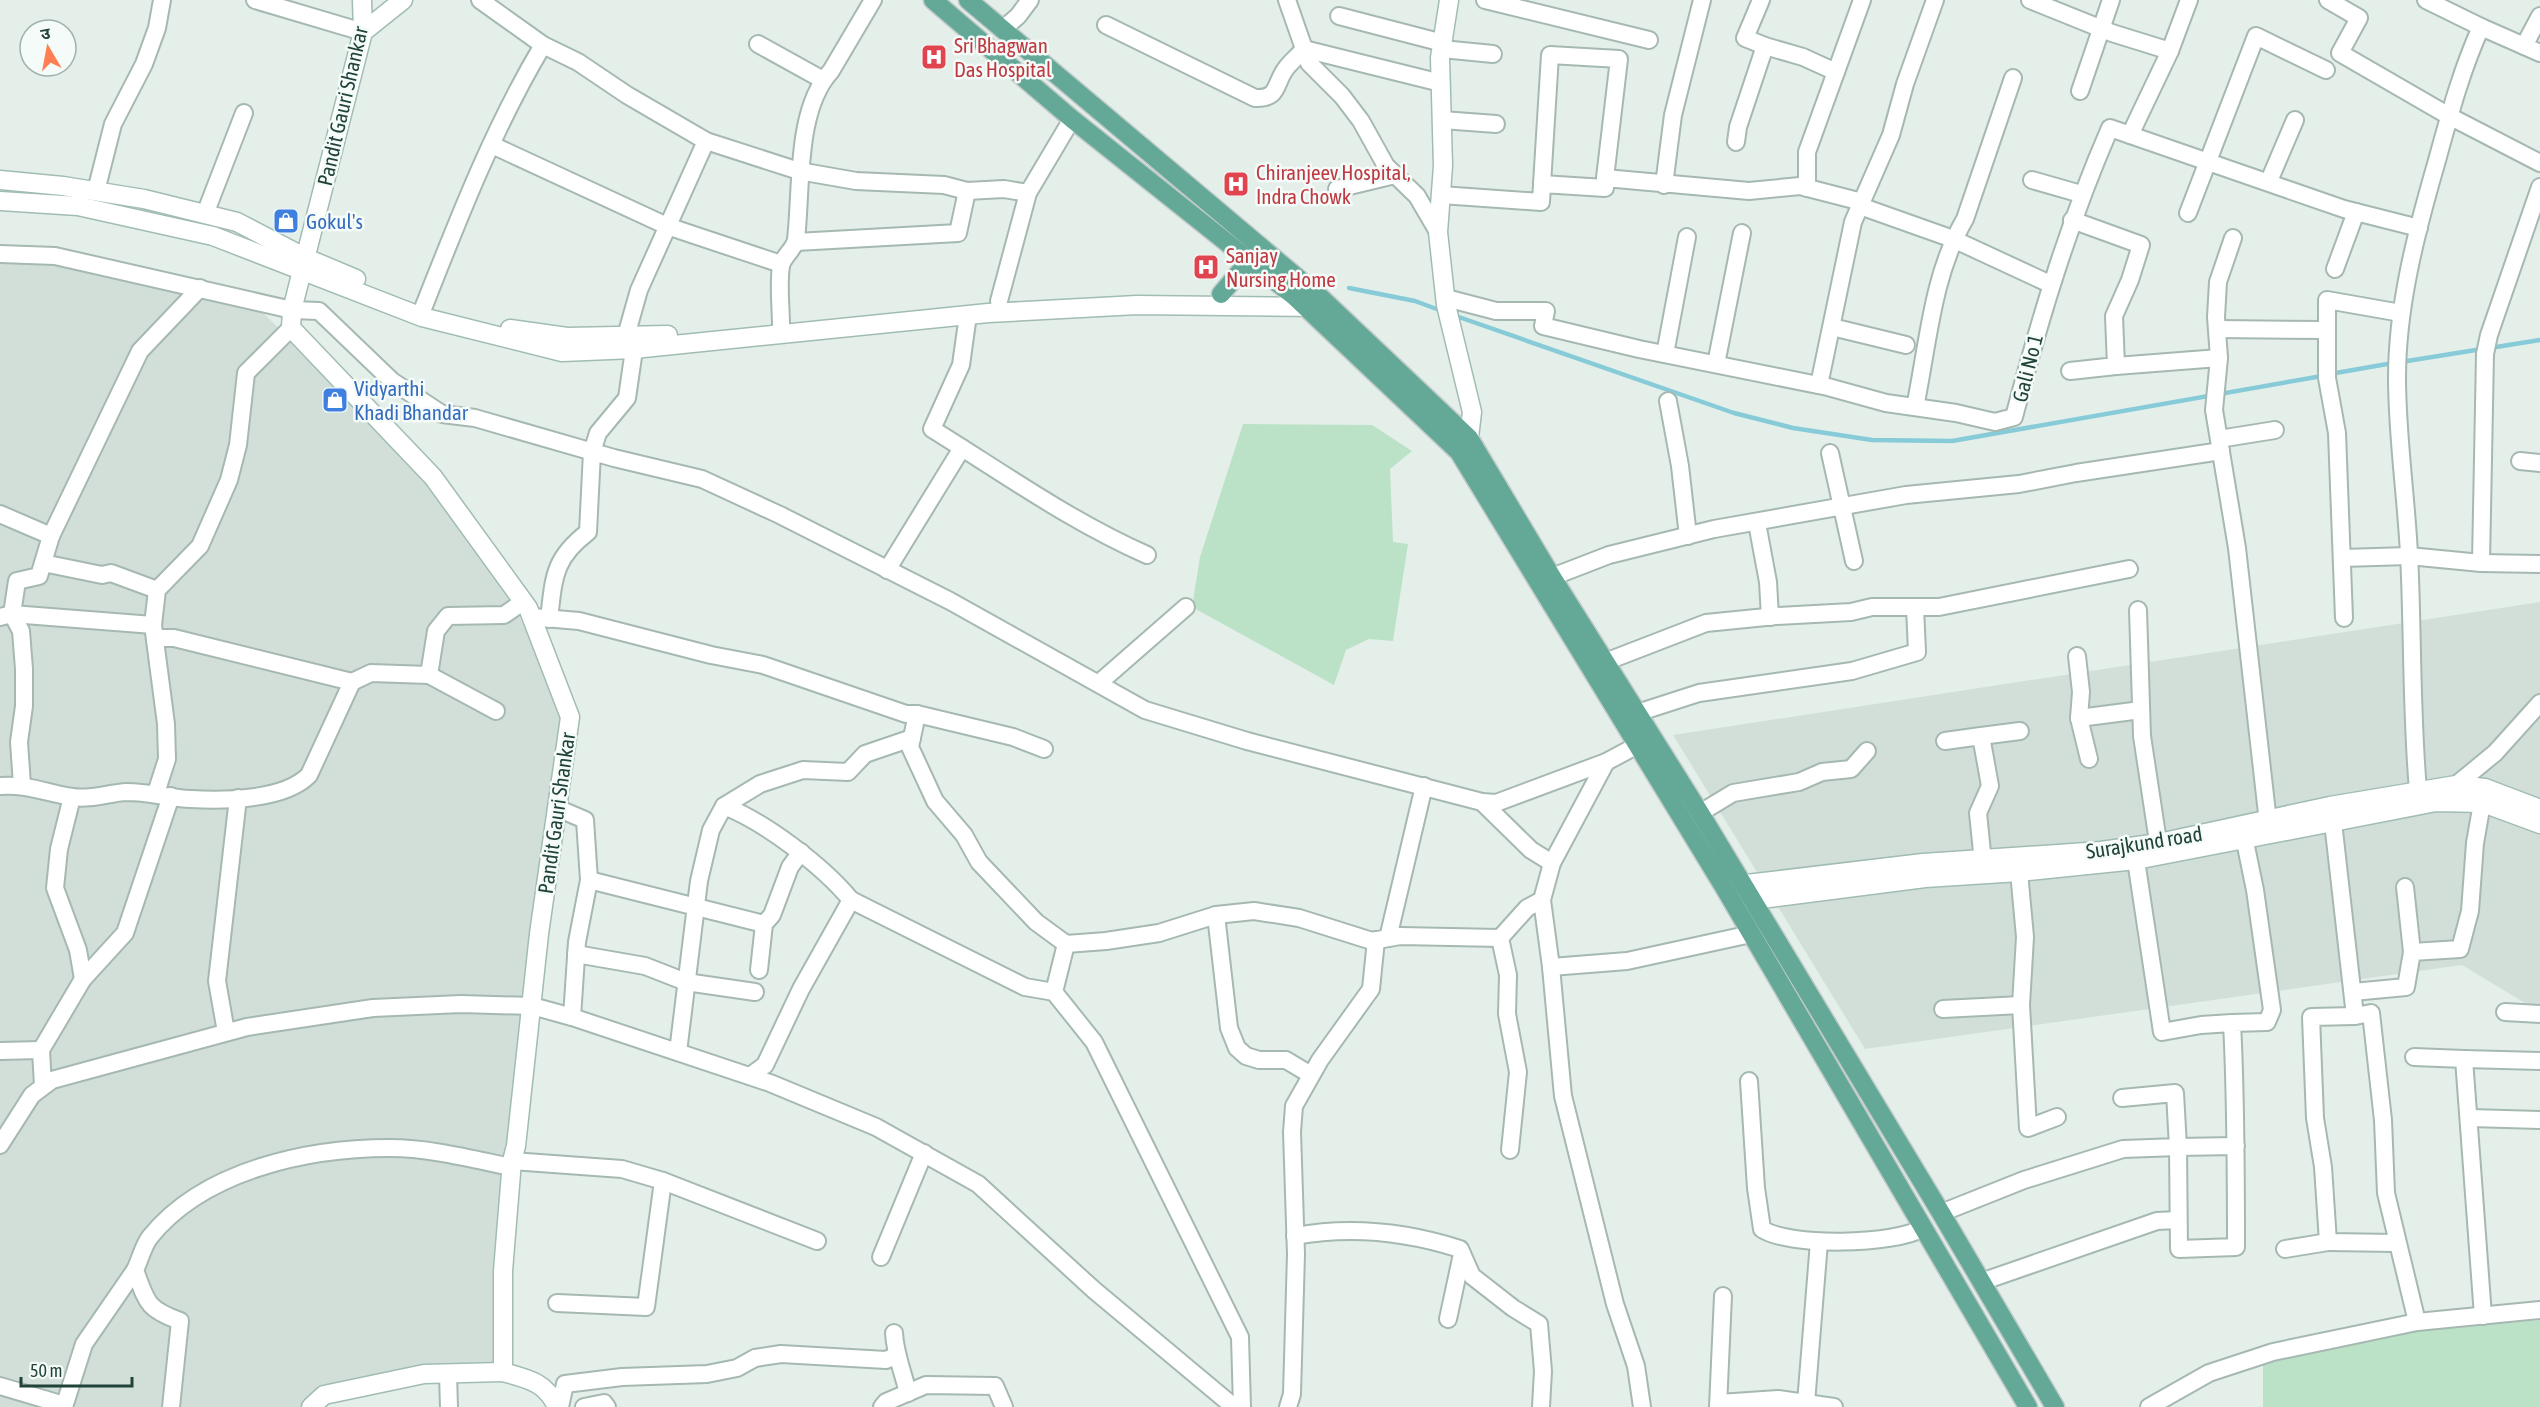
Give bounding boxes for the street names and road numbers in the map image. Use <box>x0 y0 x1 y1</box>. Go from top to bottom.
street label: Pandit Gauri Shankar <box>312 23 372 188</box>
street label: Gali No 1 <box>2007 332 2047 404</box>
street label: Pandit Gauri Shankar <box>533 730 579 895</box>
street label: Surajkund road <box>2084 821 2204 863</box>

